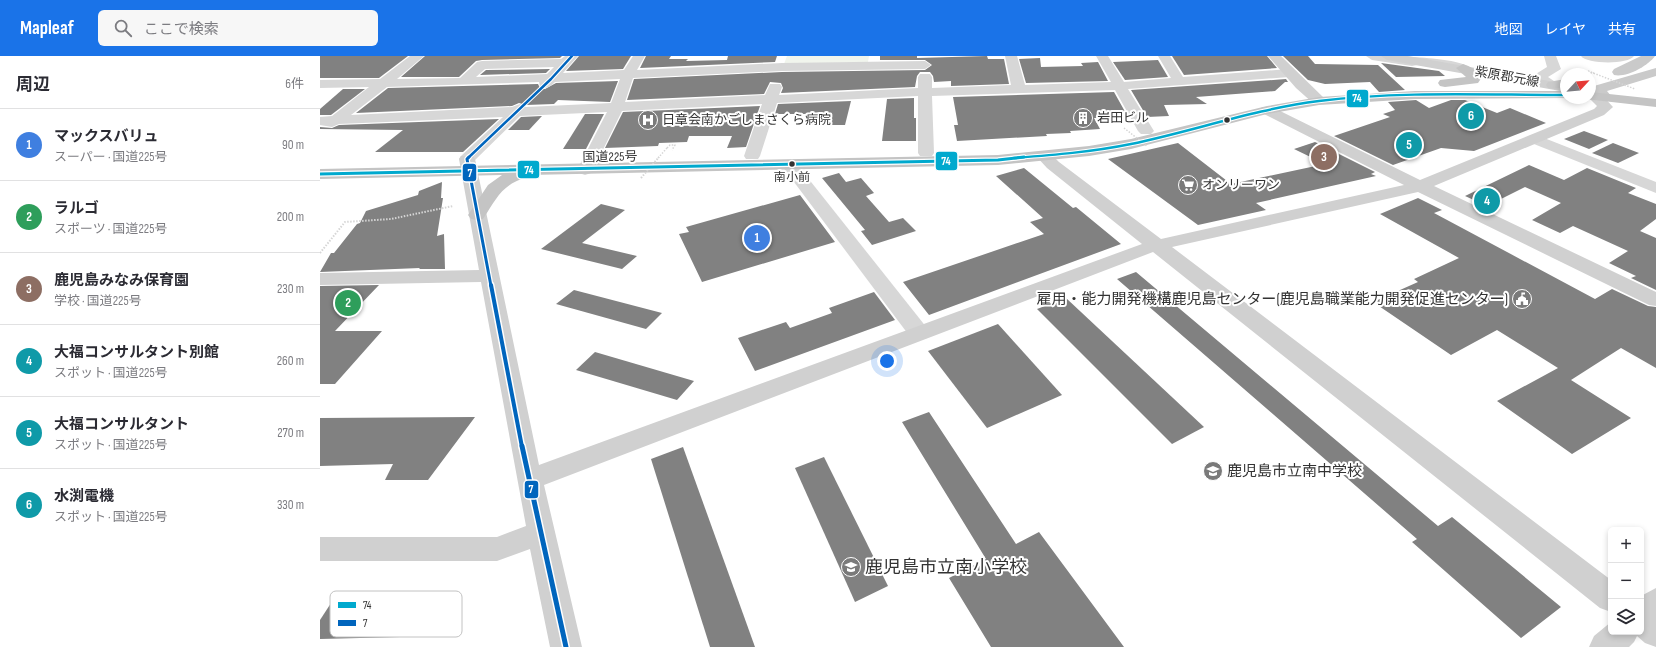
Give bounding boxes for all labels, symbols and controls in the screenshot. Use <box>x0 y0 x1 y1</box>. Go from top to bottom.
search box <box>98 10 378 46</box>
text: Mapleaf <box>20 17 74 40</box>
icon: search <box>112 17 134 39</box>
text: ここで検索 <box>144 20 219 39</box>
text: 地図 <box>1494 21 1522 38</box>
text: レイヤ <box>1544 21 1586 38</box>
text: 共有 <box>1608 21 1636 38</box>
street label: 紫原郡元線 <box>1474 63 1540 91</box>
north arrow <box>1560 68 1596 104</box>
text: 周辺 <box>16 75 50 95</box>
text: 6件 <box>285 76 304 92</box>
line badge: 74 <box>1346 89 1369 108</box>
text: 74 <box>1352 92 1362 105</box>
pin: 6 <box>1458 101 1484 131</box>
building icon: 岩田ビル <box>1072 107 1094 129</box>
hospital icon: 日章会南かごしまさくら病院 <box>637 109 659 131</box>
place label: 岩田ビル <box>1097 110 1149 126</box>
place label: 日章会南かごしまさくら病院 <box>662 112 831 128</box>
unlabelled marker <box>1222 115 1232 125</box>
text: マックスバリュ <box>54 127 159 146</box>
pin: 5 <box>1396 130 1422 160</box>
text: 1 <box>26 137 32 153</box>
text: 90 m <box>282 137 304 153</box>
pin: 3 <box>1311 142 1337 172</box>
text: スーパー · 国道225号 <box>54 149 168 165</box>
street label: 国道225号 <box>582 149 638 165</box>
line badge: 74 <box>935 151 958 171</box>
text: 74 <box>941 155 951 168</box>
marker: 南小前 <box>787 159 797 169</box>
line badge: 74 <box>517 160 540 179</box>
line badge: 7 <box>462 163 477 182</box>
text: 74 <box>524 164 534 177</box>
text: 7 <box>468 167 473 180</box>
place label: 南小前 <box>774 170 810 185</box>
supermarket icon: オンリーワン <box>1177 174 1199 196</box>
place label: オンリーワン <box>1202 177 1280 193</box>
pin: 4 <box>1474 186 1500 216</box>
text: ラルゴ <box>54 199 99 218</box>
text: 2 <box>26 209 32 225</box>
text: 200 m <box>277 209 304 225</box>
text: スポーツ · 国道225号 <box>54 221 167 237</box>
pin: 1 <box>744 223 770 253</box>
text: 鹿児島みなみ保育園 <box>54 271 189 290</box>
text: 3 <box>26 281 32 297</box>
text: 230 m <box>277 281 304 297</box>
pin: 2 <box>335 288 361 318</box>
public building icon: 雇用・能力開発機構鹿児島センター(鹿児島職業能力開発促進センター) <box>1511 288 1533 310</box>
place label: 雇用・能力開発機構鹿児島センター(鹿児島職業能力開発促進センター) <box>1037 290 1508 309</box>
text: 学校 · 国道225号 <box>54 293 142 309</box>
text: 大福コンサルタント別館 <box>54 343 219 362</box>
your location <box>877 351 897 371</box>
text: 4 <box>26 353 32 369</box>
text: 260 m <box>277 353 304 369</box>
text: スポット · 国道225号 <box>54 365 168 381</box>
text: 大福コンサルタント <box>54 415 189 434</box>
text: 5 <box>26 425 32 441</box>
text: 270 m <box>277 425 304 441</box>
text: スポット · 国道225号 <box>54 437 168 453</box>
school or university icon: 鹿児島市立南中学校 <box>1202 460 1224 482</box>
place label: 鹿児島市立南中学校 <box>1227 462 1362 481</box>
line badge: 7 <box>524 480 539 499</box>
text: 7 <box>529 483 534 496</box>
text: 水渕電機 <box>54 487 114 506</box>
text: 6 <box>26 497 32 513</box>
text: 330 m <box>277 497 304 513</box>
text: スポット · 国道225号 <box>54 509 168 525</box>
map controls <box>1608 527 1644 635</box>
button: + <box>1608 527 1644 563</box>
school or university icon: 鹿児島市立南小学校 <box>840 556 862 578</box>
place label: 鹿児島市立南小学校 <box>865 557 1027 578</box>
button: − <box>1608 563 1644 599</box>
legend <box>330 591 462 637</box>
text: 74 <box>363 599 372 612</box>
button: layers <box>1608 599 1644 635</box>
text: 7 <box>363 617 368 630</box>

